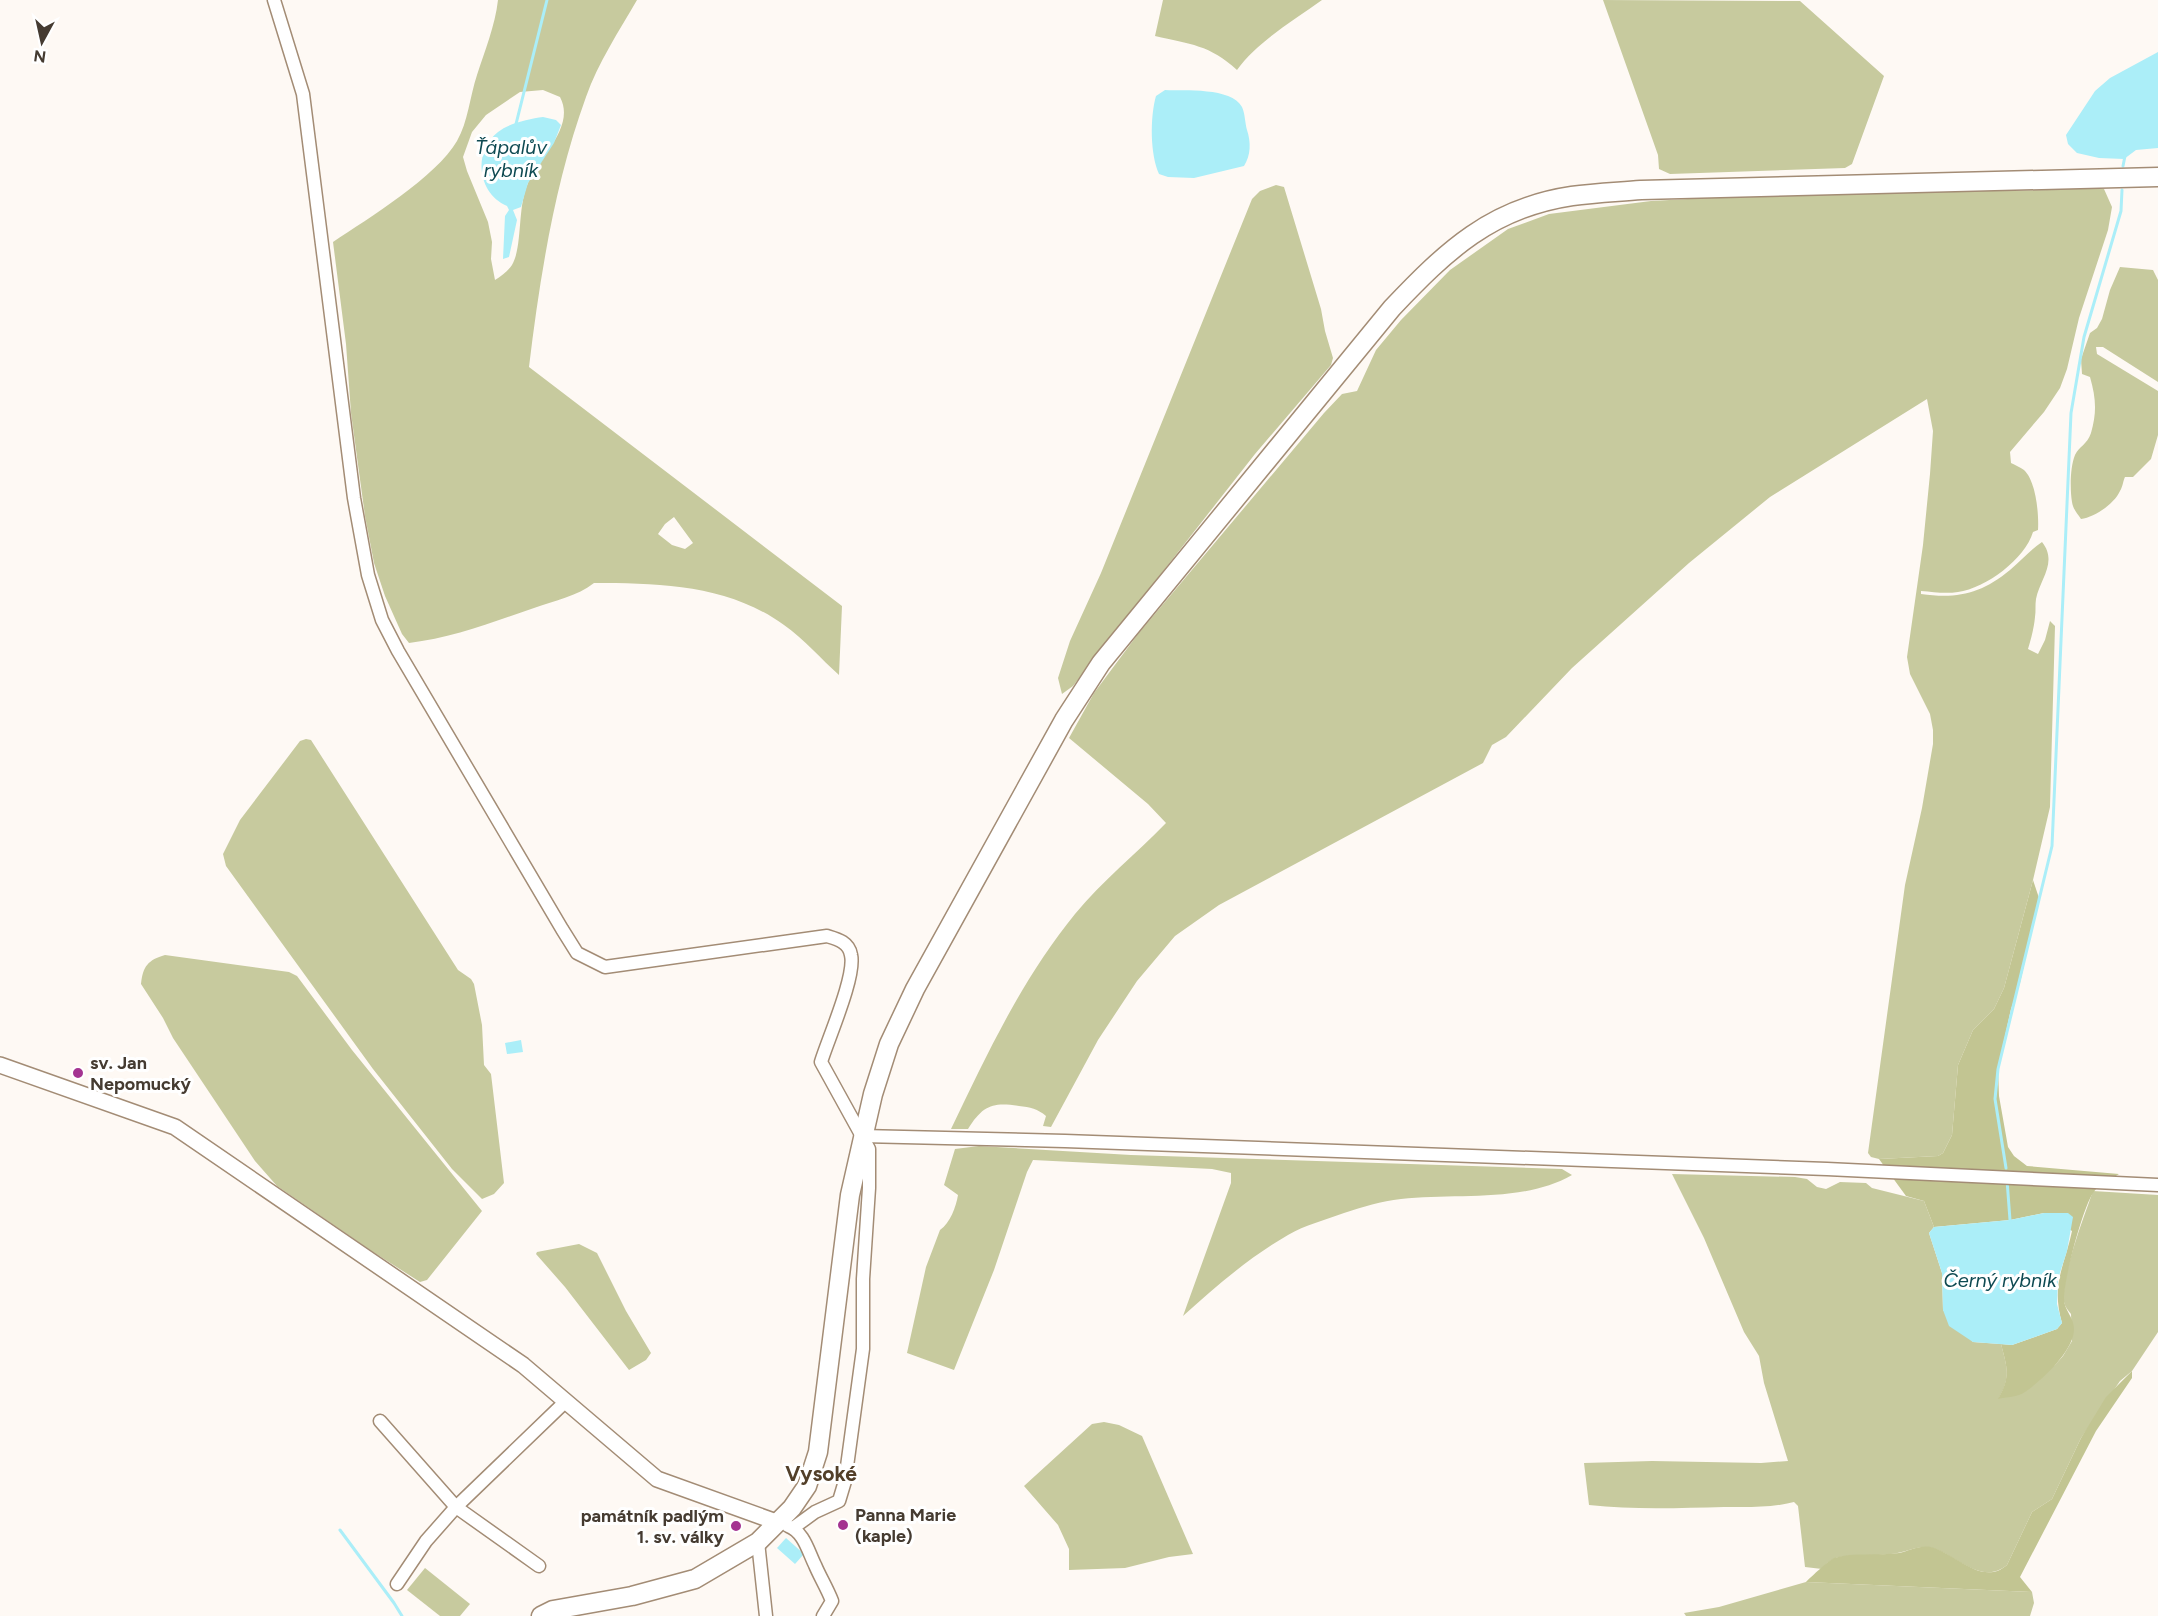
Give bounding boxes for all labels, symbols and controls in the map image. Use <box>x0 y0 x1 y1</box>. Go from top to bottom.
north arrow <box>12 12 72 72</box>
text: N <box>33 46 47 67</box>
water label: Ťápalův rybník <box>475 135 548 182</box>
place label: sv. Jan Nepomucký <box>90 1052 192 1095</box>
marker: sv. Jan Nepomucký <box>71 1066 85 1080</box>
water label: Černý rybník <box>1943 1268 2058 1292</box>
district label: Vysoké <box>785 1461 857 1486</box>
place label: Panna Marie (kaple) <box>855 1504 956 1547</box>
place label: památník padlým 1. sv. války <box>581 1505 725 1548</box>
marker: Panna Marie (kaple) <box>836 1518 850 1532</box>
marker: památník padlým 1. sv. války <box>729 1519 743 1533</box>

